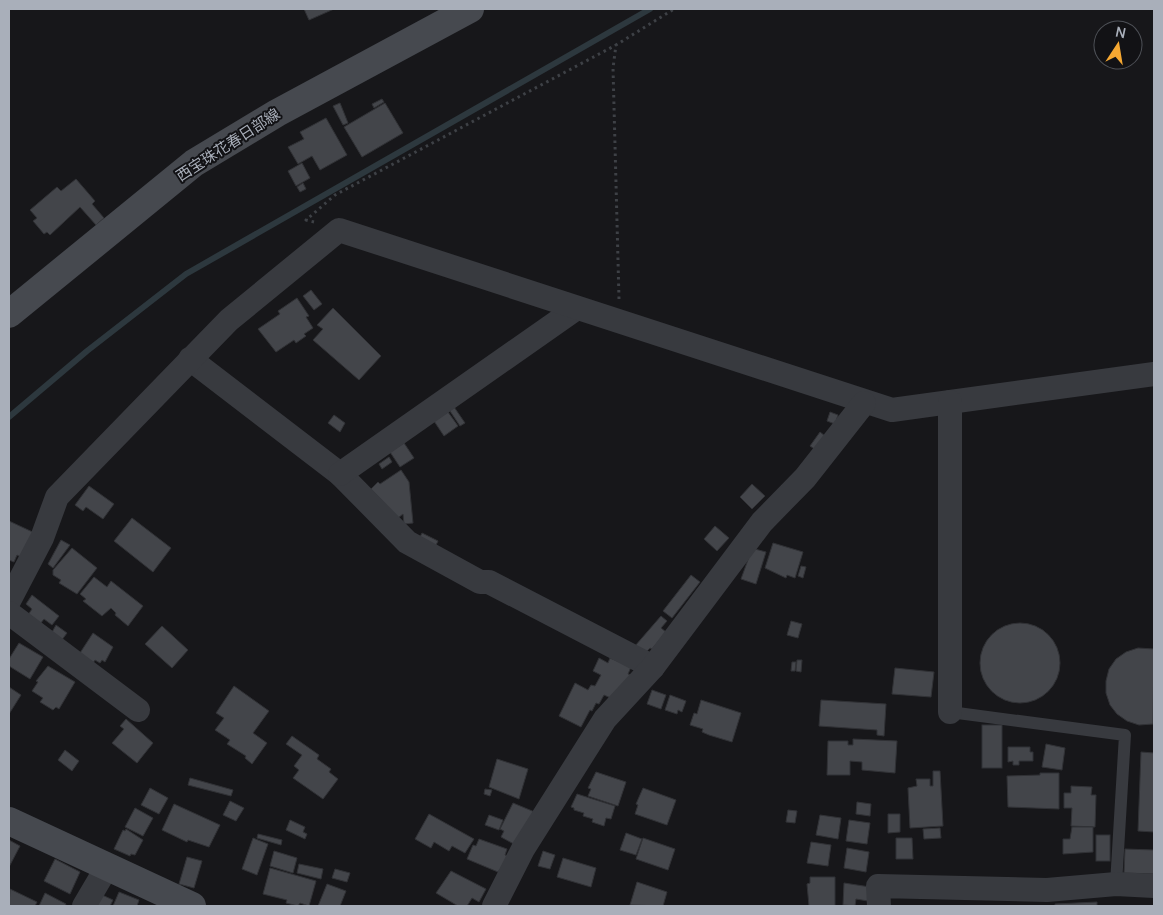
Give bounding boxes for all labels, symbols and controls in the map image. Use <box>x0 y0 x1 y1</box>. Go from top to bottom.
north arrow <box>1093 20 1143 70</box>
text: N <box>1114 21 1128 42</box>
street label: 西宝珠花春日部線 <box>172 103 284 186</box>

